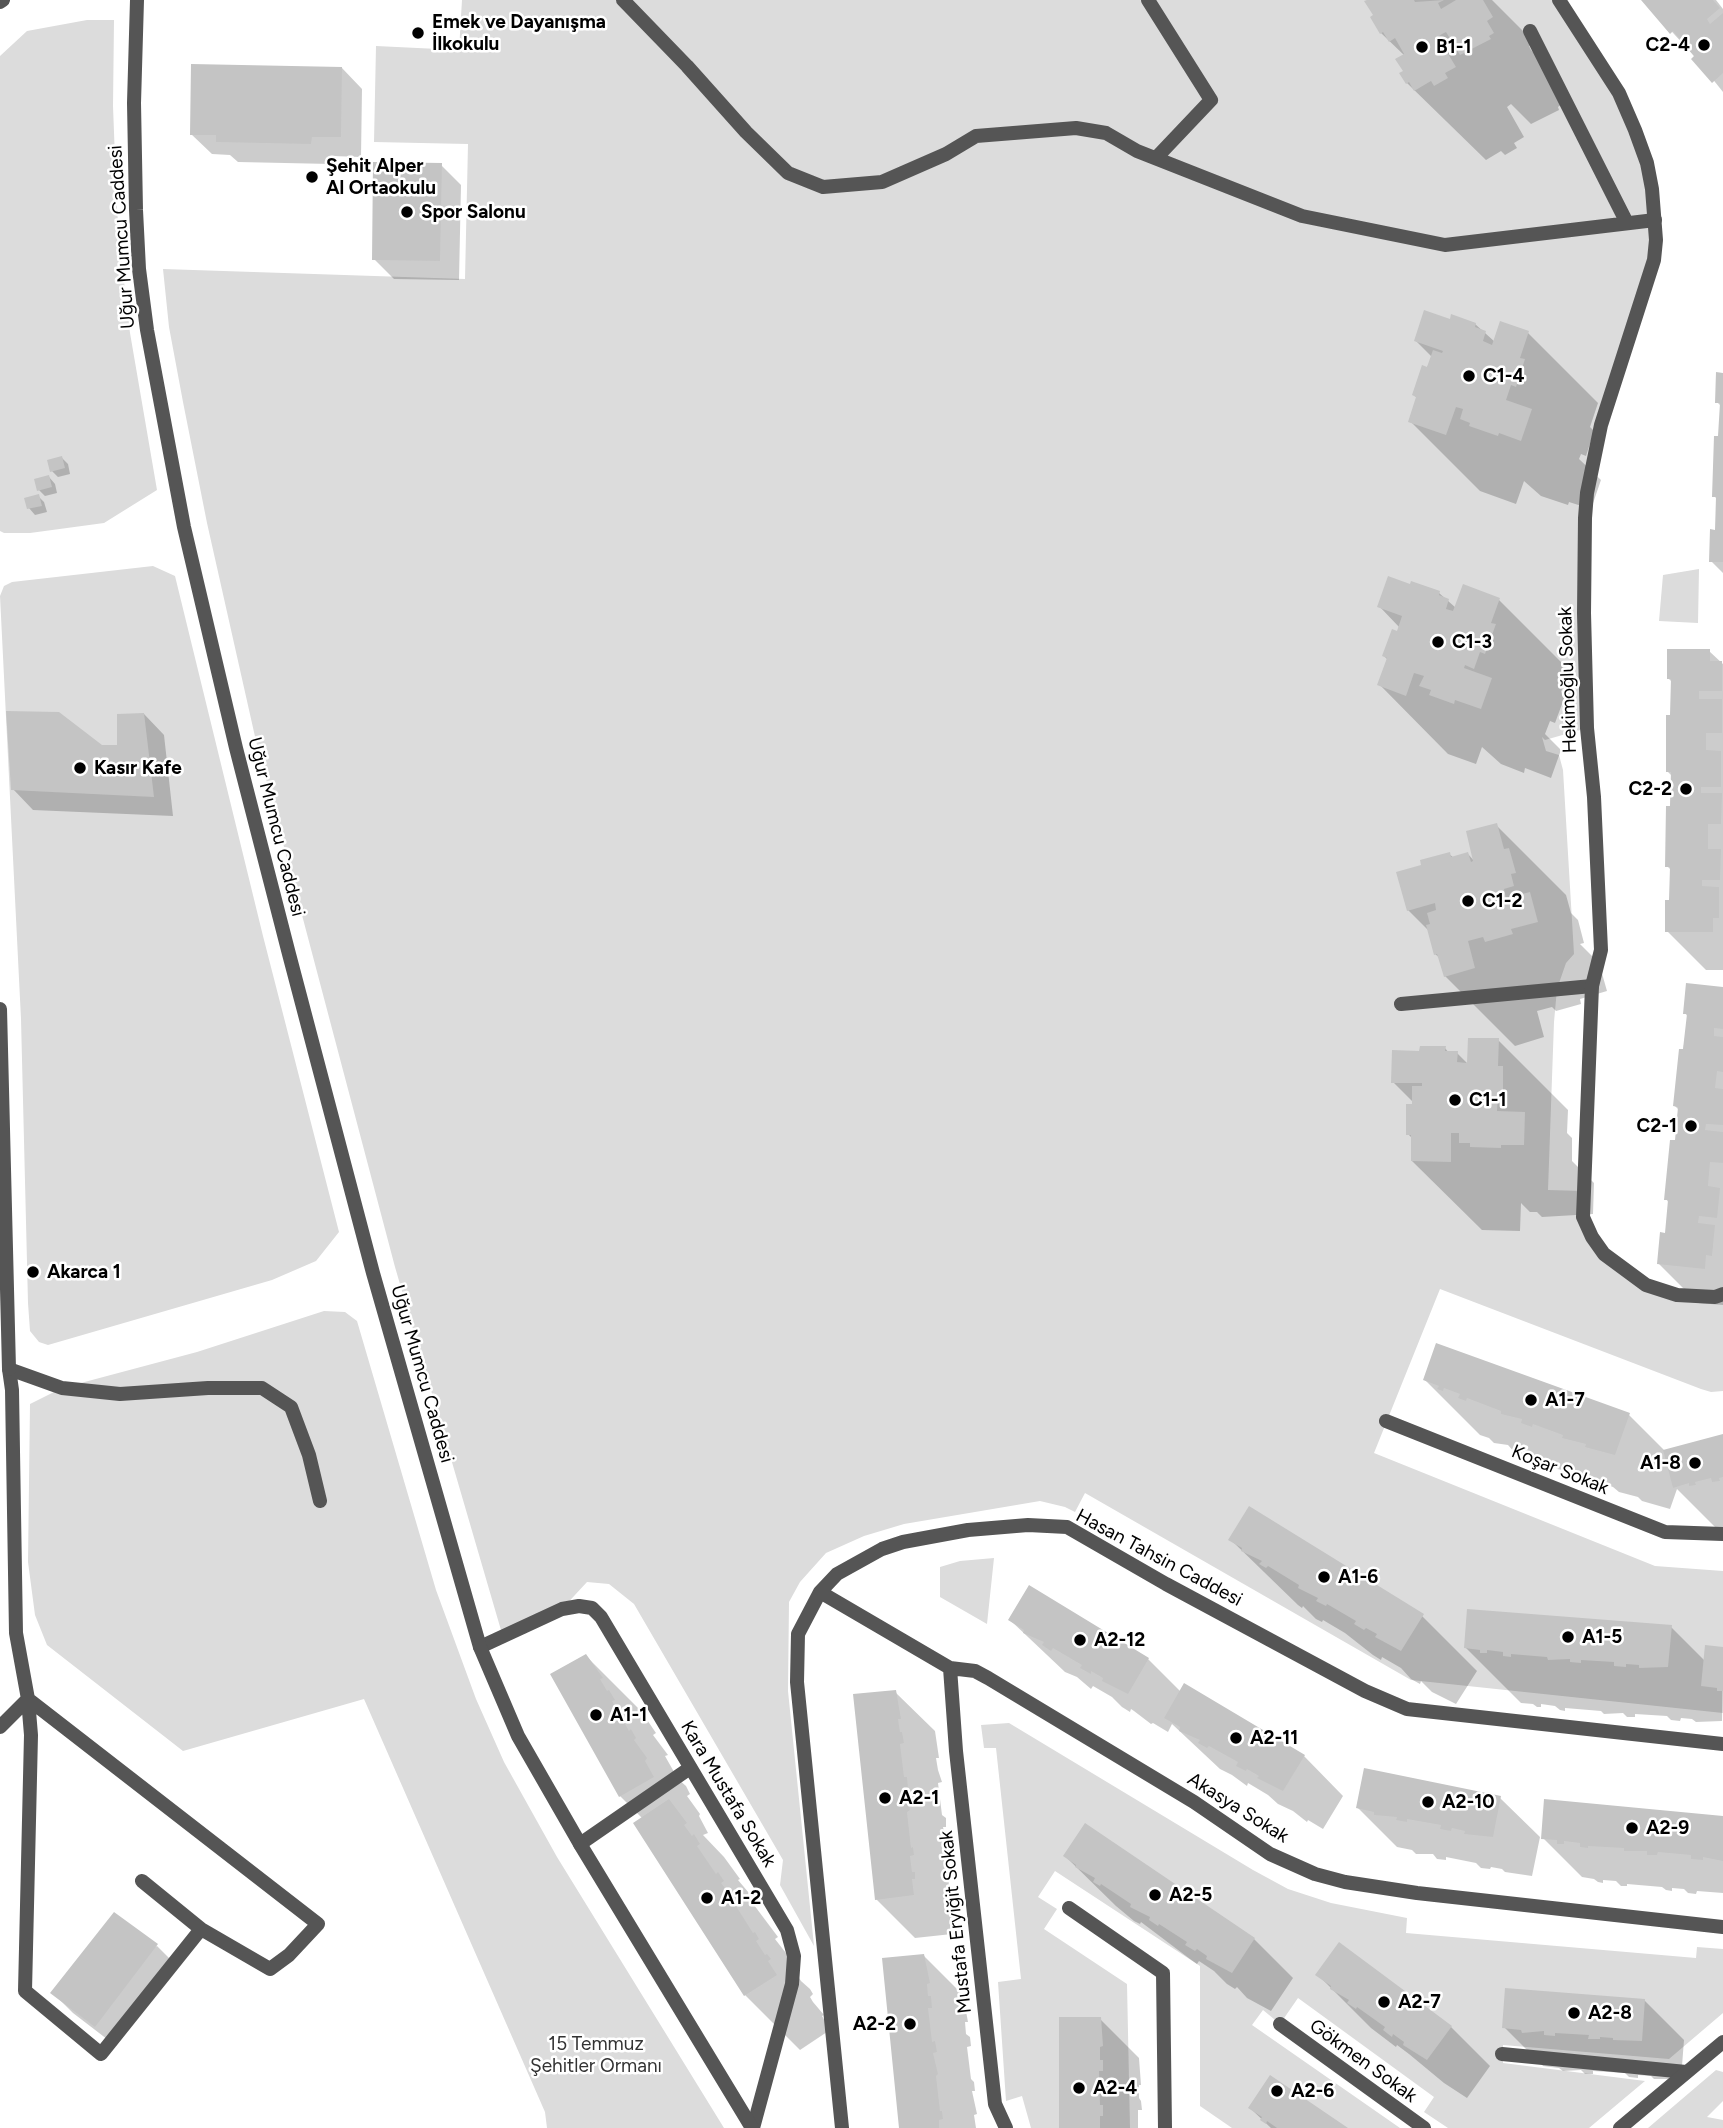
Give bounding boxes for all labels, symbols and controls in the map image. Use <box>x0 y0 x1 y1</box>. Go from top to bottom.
place label: Emek ve Dayanışma İlkokulu <box>432 11 606 55</box>
marker: Emek ve Dayanışma İlkokulu <box>410 25 426 41</box>
place label: C2-4 <box>1645 34 1690 56</box>
place label: B1-1 <box>1436 36 1471 58</box>
marker: C2-4 <box>1696 37 1712 53</box>
marker: B1-1 <box>1414 39 1430 55</box>
street label: Uğur Mumcu Caddesi <box>104 144 140 330</box>
place label: Şehit Alper Al Ortaokulu <box>326 155 436 199</box>
marker: Şehit Alper Al Ortaokulu <box>304 169 320 185</box>
place label: Spor Salonu <box>421 201 526 223</box>
marker: Spor Salonu <box>399 204 415 220</box>
place label: C1-4 <box>1483 365 1525 387</box>
marker: C1-4 <box>1461 368 1477 384</box>
street label: Hekimoğlu Sokak <box>1554 606 1582 754</box>
place label: C1-3 <box>1452 631 1492 653</box>
marker: C1-3 <box>1430 634 1446 650</box>
street label: Uğur Mumcu Caddesi <box>243 735 309 919</box>
place label: Kasır Kafe <box>94 757 182 779</box>
marker: Kasır Kafe <box>72 760 88 776</box>
place label: C2-2 <box>1628 778 1672 800</box>
marker: C2-2 <box>1678 781 1694 797</box>
place label: C1-2 <box>1482 890 1523 912</box>
marker: C1-2 <box>1460 893 1476 909</box>
place label: C1-1 <box>1469 1089 1507 1111</box>
marker: C1-1 <box>1447 1092 1463 1108</box>
place label: C2-1 <box>1636 1115 1677 1137</box>
marker: C2-1 <box>1683 1118 1699 1134</box>
place label: Akarca 1 <box>47 1261 121 1283</box>
marker: Akarca 1 <box>25 1264 41 1280</box>
street label: Uğur Mumcu Caddesi <box>386 1282 458 1466</box>
place label: A1-7 <box>1545 1389 1585 1411</box>
marker: A1-7 <box>1523 1392 1539 1408</box>
street label: Koşar Sokak <box>1508 1440 1612 1500</box>
place label: A1-8 <box>1640 1452 1681 1474</box>
marker: A1-8 <box>1687 1455 1703 1471</box>
street label: Hasan Tahsin Caddesi <box>1072 1504 1246 1612</box>
place label: A1-6 <box>1338 1566 1378 1588</box>
marker: A1-6 <box>1316 1569 1332 1585</box>
place label: A1-5 <box>1582 1626 1622 1648</box>
place label: A2-12 <box>1094 1629 1145 1651</box>
marker: A1-5 <box>1560 1629 1576 1645</box>
marker: A2-12 <box>1072 1632 1088 1648</box>
place label: A1-1 <box>610 1704 647 1726</box>
marker: A1-1 <box>588 1707 604 1723</box>
street label: Kara Mustafa Sokak <box>675 1717 781 1871</box>
place label: A2-11 <box>1250 1727 1298 1749</box>
marker: A2-11 <box>1228 1730 1244 1746</box>
street label: Akasya Sokak <box>1183 1768 1293 1848</box>
place label: A2-1 <box>899 1787 939 1809</box>
marker: A2-1 <box>877 1790 893 1806</box>
place label: A2-10 <box>1442 1791 1495 1813</box>
marker: A2-10 <box>1420 1794 1436 1810</box>
place label: A2-9 <box>1646 1817 1689 1839</box>
marker: A2-9 <box>1624 1820 1640 1836</box>
street label: Mustafa Eryiğit Sokak <box>935 1829 977 2015</box>
place label: A2-5 <box>1169 1884 1212 1906</box>
place label: A1-2 <box>721 1887 761 1909</box>
marker: A2-5 <box>1147 1887 1163 1903</box>
marker: A1-2 <box>699 1890 715 1906</box>
place label: A2-7 <box>1398 1991 1441 2013</box>
marker: A2-7 <box>1376 1994 1392 2010</box>
place label: A2-8 <box>1588 2002 1632 2024</box>
marker: A2-8 <box>1566 2005 1582 2021</box>
place label: A2-2 <box>853 2013 896 2035</box>
street label: Gökmen Sokak <box>1305 2014 1421 2108</box>
marker: A2-2 <box>902 2016 918 2032</box>
park label: 15 Temmuz Şehitler Ormanı <box>530 2033 662 2077</box>
place label: A2-4 <box>1093 2077 1137 2099</box>
marker: A2-4 <box>1071 2080 1087 2096</box>
place label: A2-6 <box>1291 2080 1334 2102</box>
marker: A2-6 <box>1269 2083 1285 2099</box>

